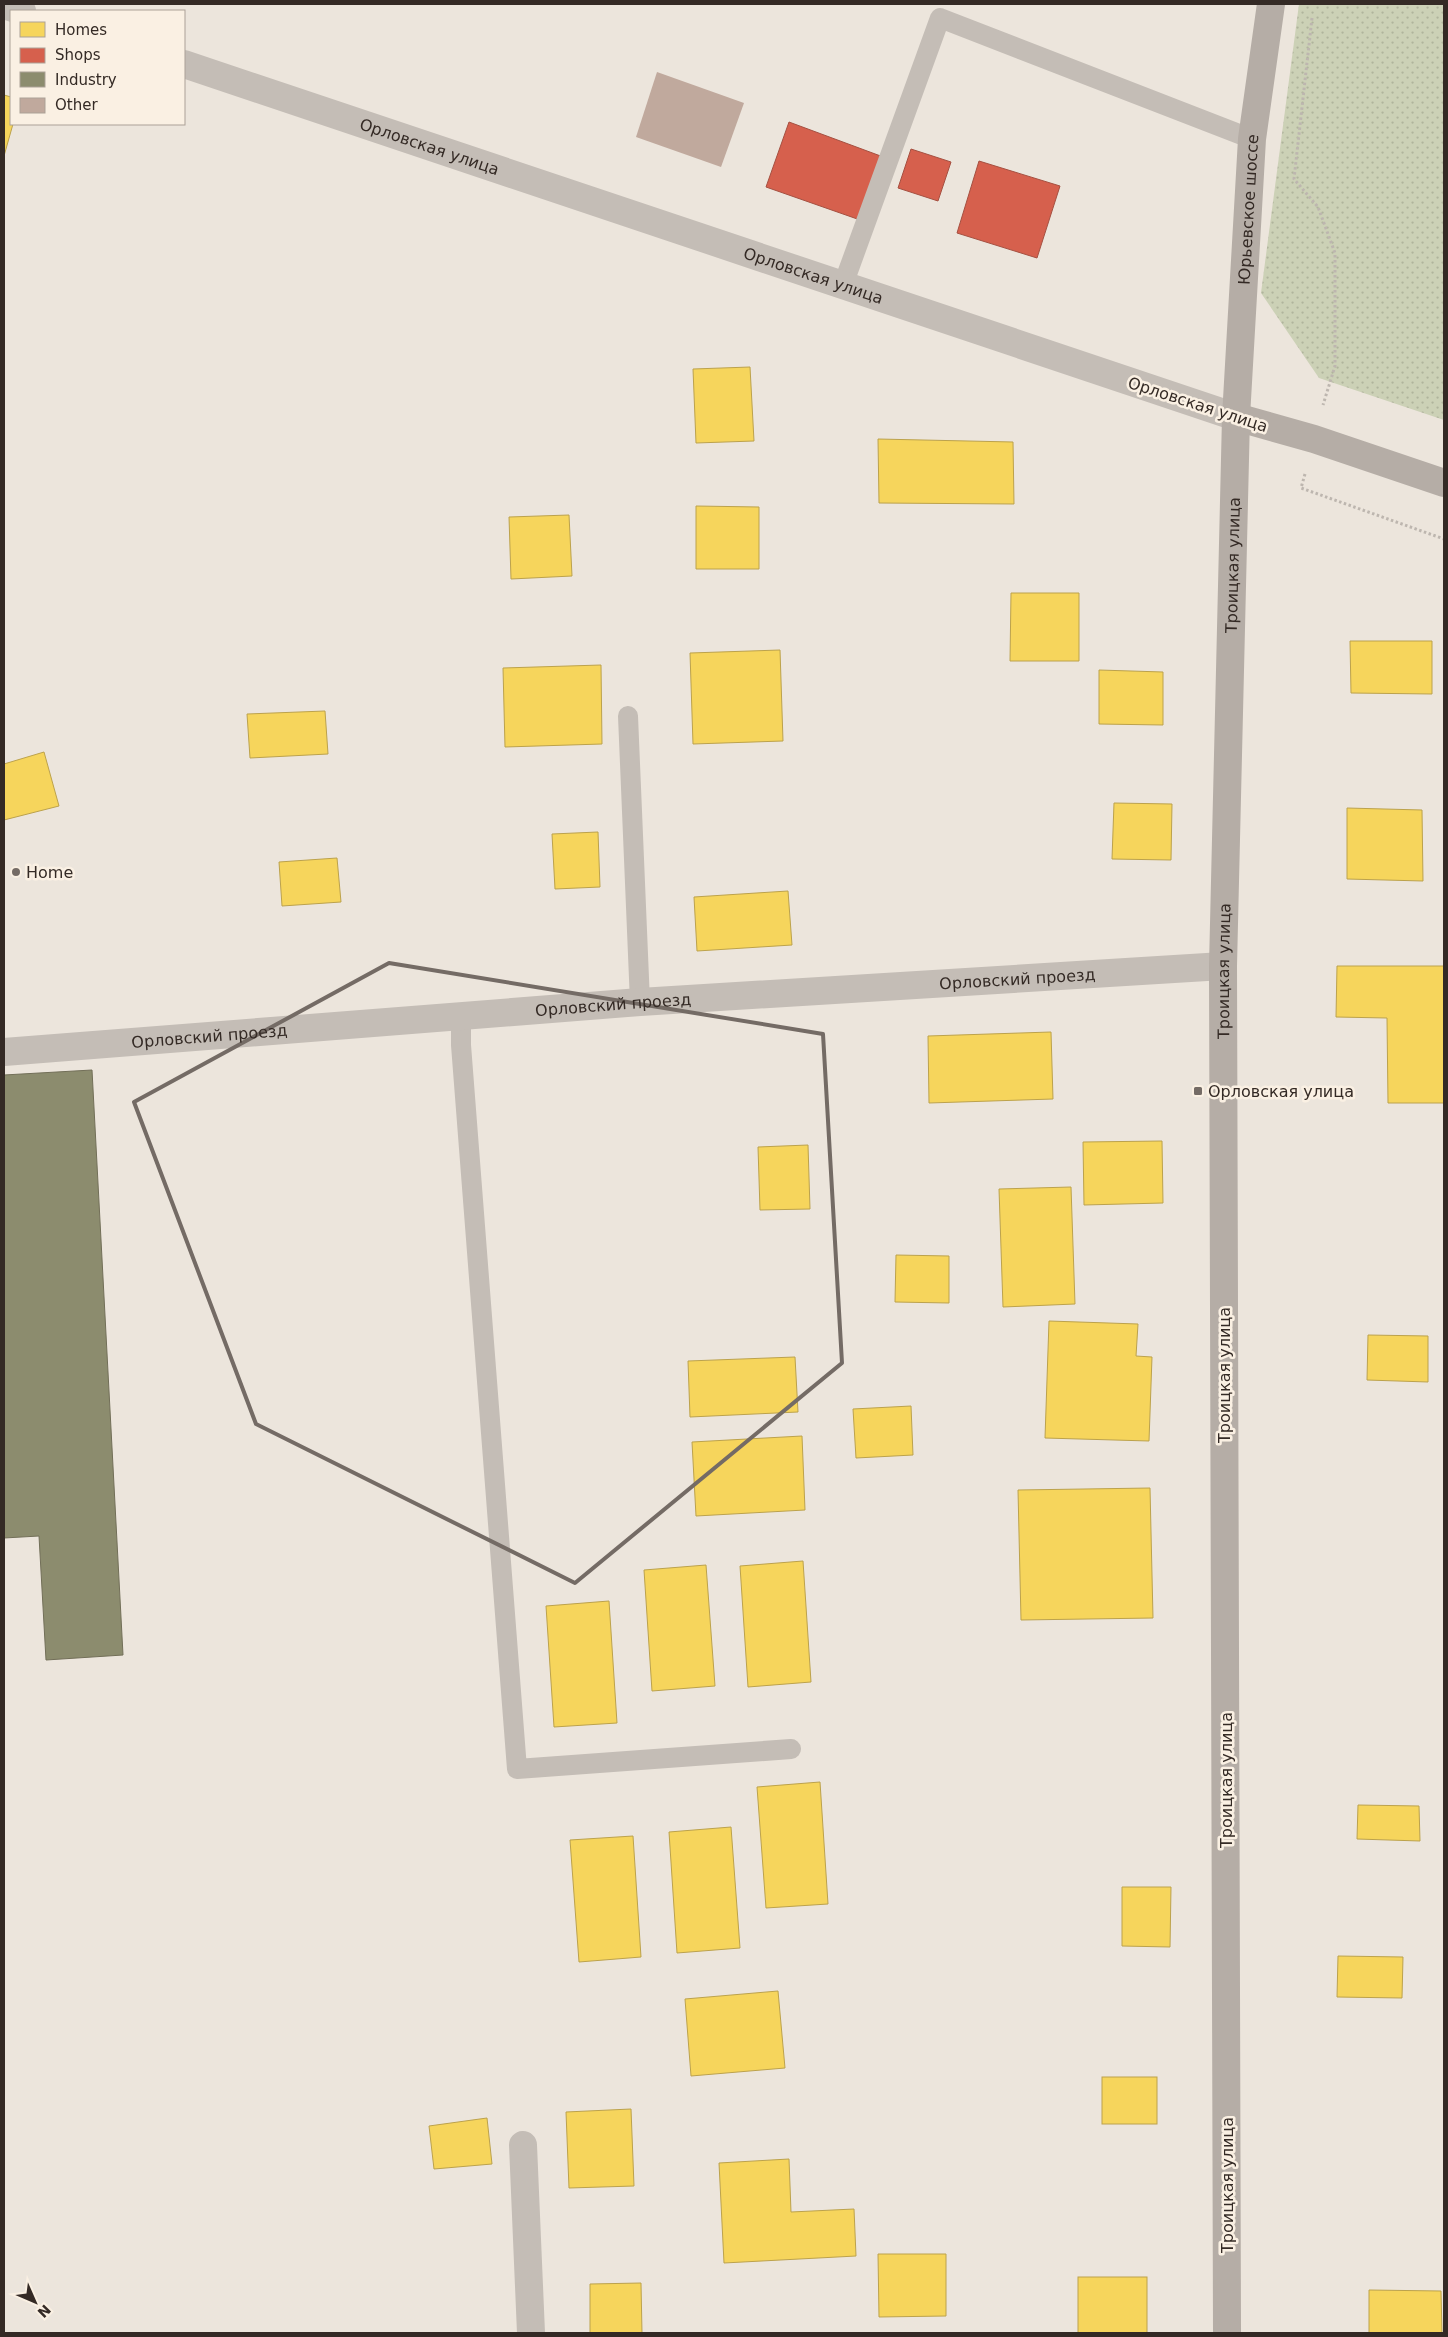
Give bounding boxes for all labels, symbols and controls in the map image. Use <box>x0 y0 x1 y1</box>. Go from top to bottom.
legend <box>10 10 185 125</box>
text: Homes <box>55 21 107 39</box>
text: Shops <box>55 46 101 64</box>
text: Industry <box>55 71 117 89</box>
text: Other <box>55 96 98 114</box>
street label: Орловская улица <box>357 115 502 179</box>
street label: Юрьевское шоссе <box>1235 133 1263 286</box>
street label: Орловская улица <box>741 243 886 308</box>
street label: Орловская улица <box>1125 373 1270 436</box>
street label: Троицкая улица <box>1222 497 1244 634</box>
place label: Home <box>26 863 73 882</box>
marker: Home <box>10 866 22 878</box>
street label: Троицкая улица <box>1214 903 1234 1040</box>
street label: Орловский проезд <box>939 965 1096 994</box>
street label: Орловский проезд <box>534 990 692 1020</box>
street label: Орловский проезд <box>131 1021 288 1052</box>
place label: Орловская улица <box>1208 1082 1354 1101</box>
marker: Орловская улица <box>1192 1085 1204 1097</box>
street label: Троицкая улица <box>1215 1307 1234 1444</box>
street label: Троицкая улица <box>1217 1712 1236 1849</box>
street label: Троицкая улица <box>1218 2117 1237 2254</box>
north arrow <box>10 2277 60 2327</box>
text: N <box>34 2301 54 2321</box>

